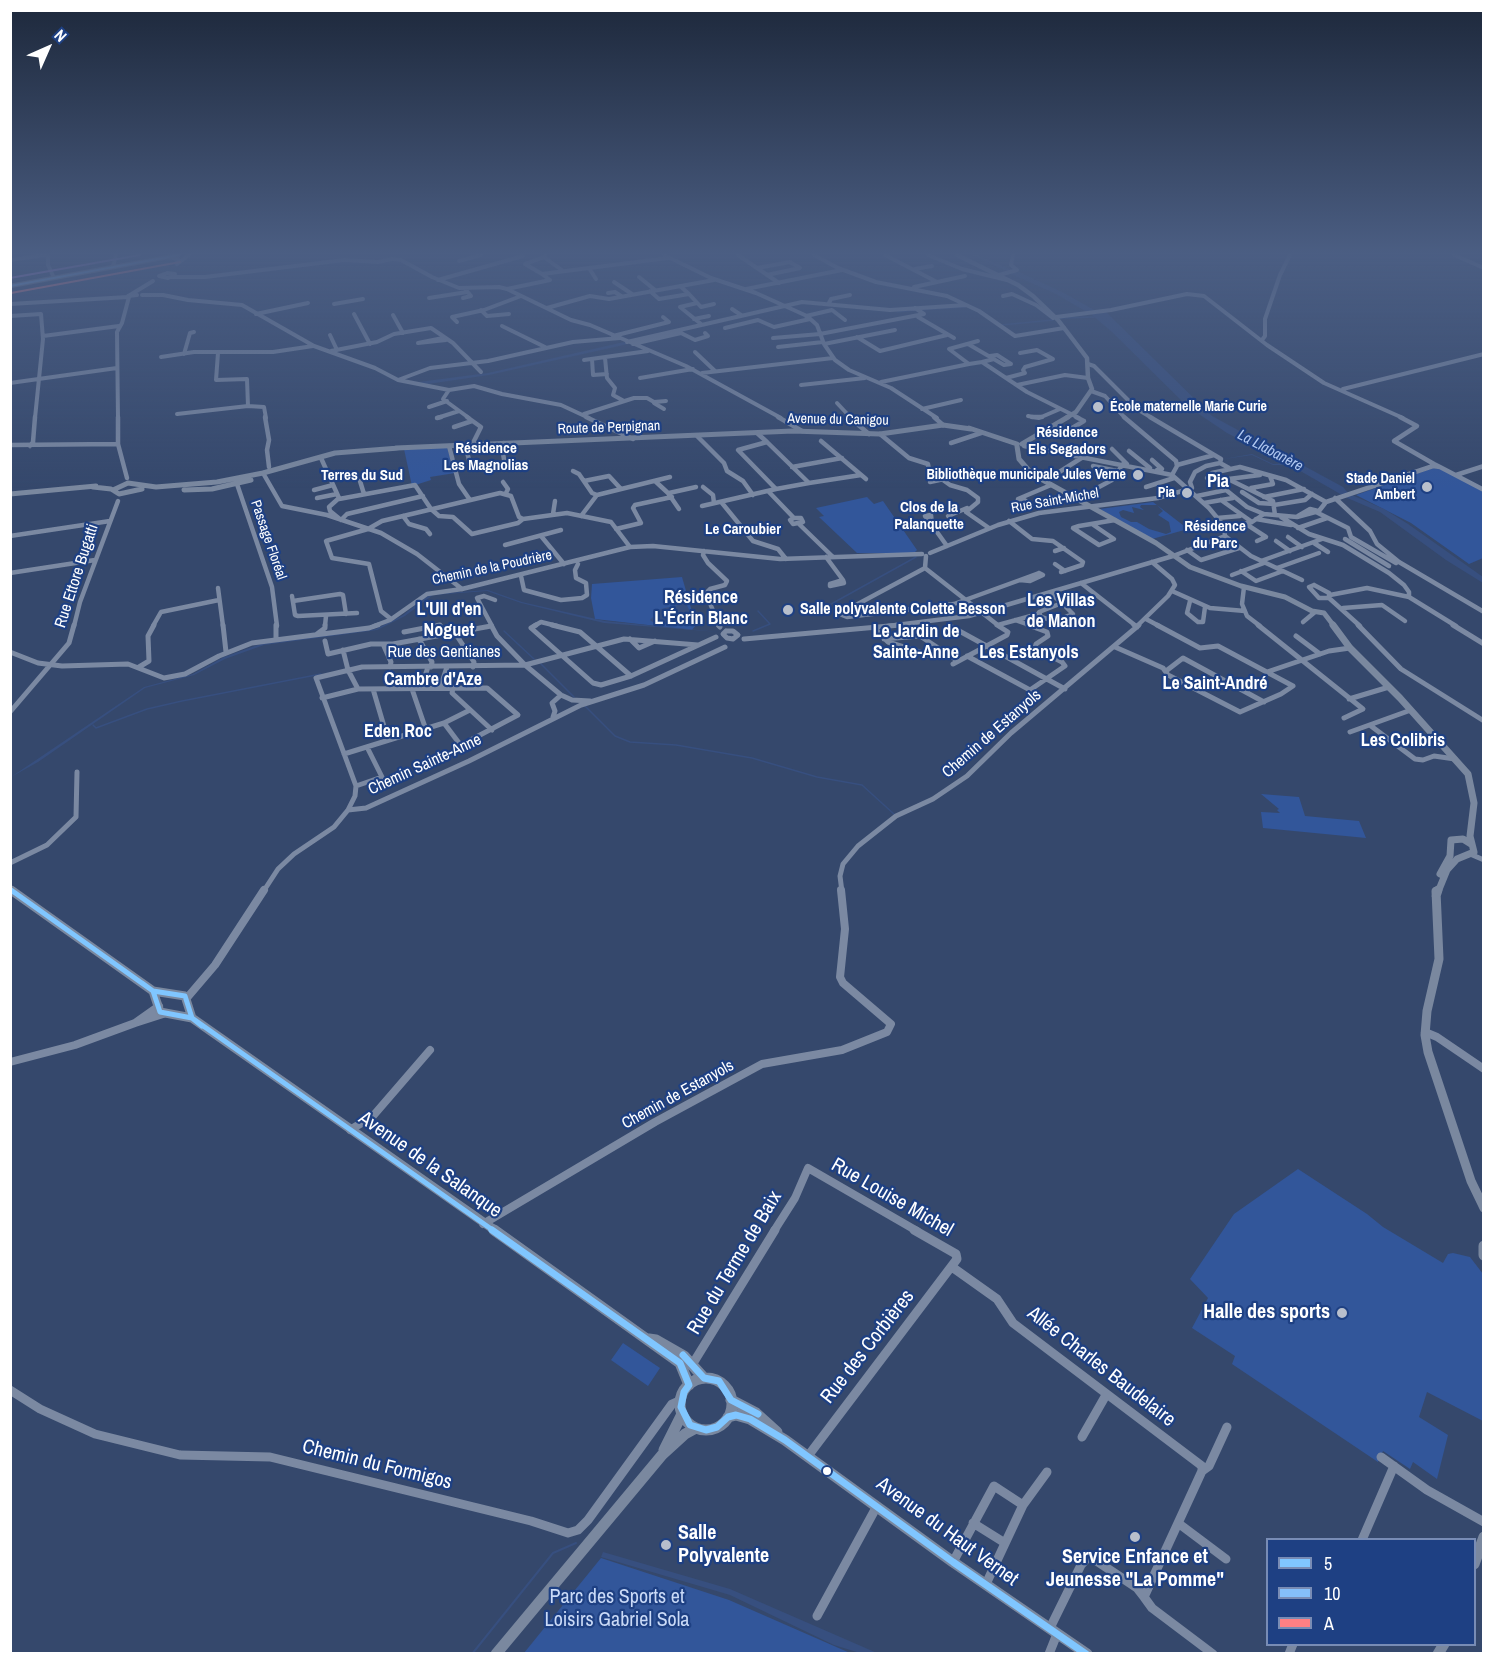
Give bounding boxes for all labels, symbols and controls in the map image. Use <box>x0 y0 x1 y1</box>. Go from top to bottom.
north arrow <box>18 18 78 78</box>
text: N <box>50 24 72 46</box>
place label: École maternelle Marie Curie <box>1110 399 1267 415</box>
marker: École maternelle Marie Curie <box>1091 400 1105 414</box>
street label: Avenue du Canigou <box>787 411 889 429</box>
street label: Route de Perpignan <box>557 418 661 438</box>
district label: Résidence Els Segadors <box>1028 424 1106 459</box>
water label: La Llabanère <box>1234 426 1306 476</box>
district label: Résidence Les Magnolias <box>444 440 528 475</box>
district label: Terres du Sud <box>321 467 403 485</box>
place label: Bibliothèque municipale Jules Verne <box>927 467 1126 483</box>
marker: Bibliothèque municipale Jules Verne <box>1131 468 1145 482</box>
district label: Pia <box>1207 471 1229 493</box>
place label: Stade Daniel Ambert <box>1346 471 1415 503</box>
marker: Stade Daniel Ambert <box>1420 480 1434 494</box>
street label: Rue Saint-Michel <box>1010 485 1100 517</box>
place label: Pia <box>1158 485 1175 501</box>
marker: Pia <box>1180 486 1194 500</box>
street label: Passage Floréal <box>247 498 289 582</box>
district label: Clos de la Palanquette <box>894 499 964 534</box>
district label: Résidence du Parc <box>1184 518 1246 553</box>
district label: Le Caroubier <box>705 521 781 539</box>
street label: Rue Ettore Bugatti <box>51 522 103 630</box>
street label: Chemin de la Poudrière <box>431 547 553 589</box>
district label: Résidence L'Écrin Blanc <box>654 587 748 630</box>
district label: Les Villas de Manon <box>1027 590 1095 632</box>
district label: L'Ull d'en Noguet <box>416 599 482 642</box>
place label: Salle polyvalente Colette Besson <box>800 600 1006 620</box>
marker: Salle polyvalente Colette Besson <box>781 603 795 617</box>
district label: Le Jardin de Sainte-Anne <box>873 621 959 664</box>
district label: Les Estanyols <box>979 642 1079 664</box>
street label: Rue des Gentianes <box>387 643 501 663</box>
district label: Cambre d'Aze <box>384 669 482 691</box>
district label: Le Saint-André <box>1163 673 1267 695</box>
street label: Chemin de Estanyols <box>939 686 1045 782</box>
district label: Eden Roc <box>364 721 432 743</box>
street label: Chemin Sainte-Anne <box>365 730 485 800</box>
district label: Les Colibris <box>1361 730 1445 752</box>
street label: Chemin de Estanyols <box>619 1056 737 1134</box>
street label: Avenue de la Salanque <box>354 1107 506 1223</box>
street label: Rue Louise Michel <box>827 1153 957 1243</box>
street label: Rue du Terme de Baix <box>683 1187 787 1339</box>
street label: Rue des Corbières <box>816 1285 920 1409</box>
place label: Halle des sports <box>1203 1301 1330 1325</box>
street label: Allée Charles Baudelaire <box>1022 1302 1180 1432</box>
marker: Halle des sports <box>1335 1306 1349 1320</box>
street label: Chemin du Formigos <box>300 1435 454 1495</box>
unlabelled marker <box>821 1465 833 1477</box>
street label: Avenue du Haut Vernet <box>871 1473 1023 1591</box>
place label: Salle Polyvalente <box>678 1522 769 1569</box>
marker: Service Enfance et Jeunesse "La Pomme" <box>1128 1530 1142 1544</box>
marker: Salle Polyvalente <box>659 1538 673 1552</box>
legend <box>1266 1538 1476 1646</box>
place label: Service Enfance et Jeunesse "La Pomme" <box>1046 1546 1224 1593</box>
text: 5 <box>1324 1551 1332 1576</box>
text: 10 <box>1324 1581 1340 1606</box>
park label: Parc des Sports et Loisirs Gabriel Sola <box>545 1586 689 1633</box>
text: A <box>1324 1611 1334 1636</box>

